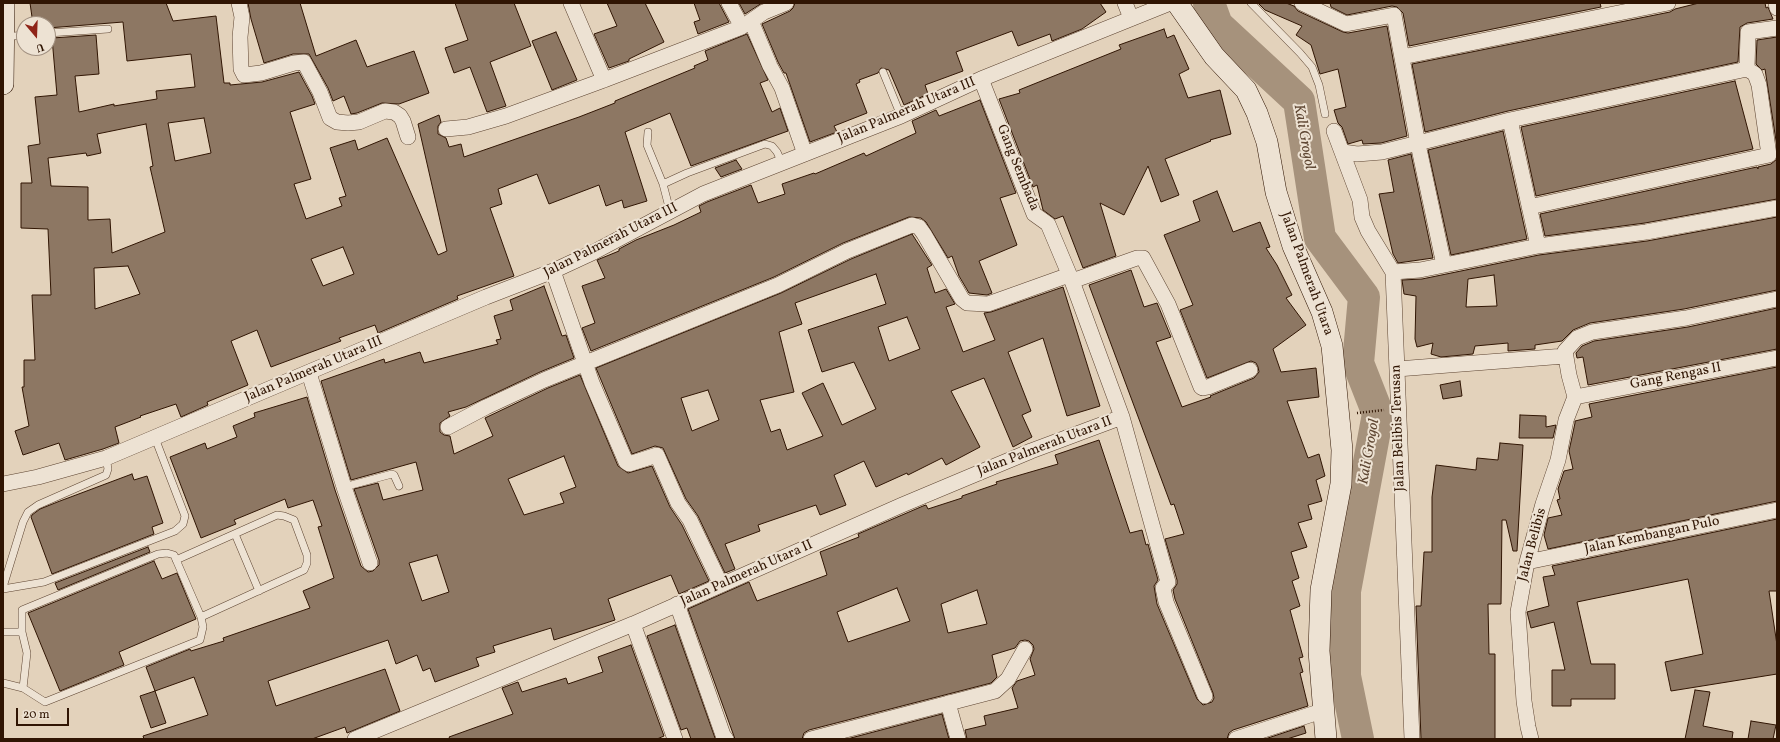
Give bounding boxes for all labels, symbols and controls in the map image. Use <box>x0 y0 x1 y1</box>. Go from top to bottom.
north arrow <box>16 16 56 56</box>
text: U <box>34 39 46 55</box>
street label: Jalan Palmerah Utara III <box>836 74 978 148</box>
water label: Kali Grogol <box>1288 103 1318 171</box>
street label: Gang Sembada <box>992 122 1042 214</box>
street label: Jalan Palmerah Utara III <box>541 200 681 282</box>
street label: Jalan Palmerah Utara <box>1276 210 1336 338</box>
street label: Jalan Palmerah Utara III <box>243 333 385 407</box>
street label: Gang Rengas II <box>1629 360 1723 394</box>
street label: Jalan Belibis Terusan <box>1388 364 1410 492</box>
street label: Jalan Palmerah Utara II <box>975 414 1115 480</box>
water label: Kali Grogol <box>1355 418 1385 486</box>
street label: Jalan Belibis <box>1515 506 1551 584</box>
street label: Jalan Kembangan Pulo <box>1583 513 1721 559</box>
street label: Jalan Palmerah Utara II <box>678 537 816 611</box>
scale bar <box>18 700 71 726</box>
text: 20 m <box>23 707 50 723</box>

